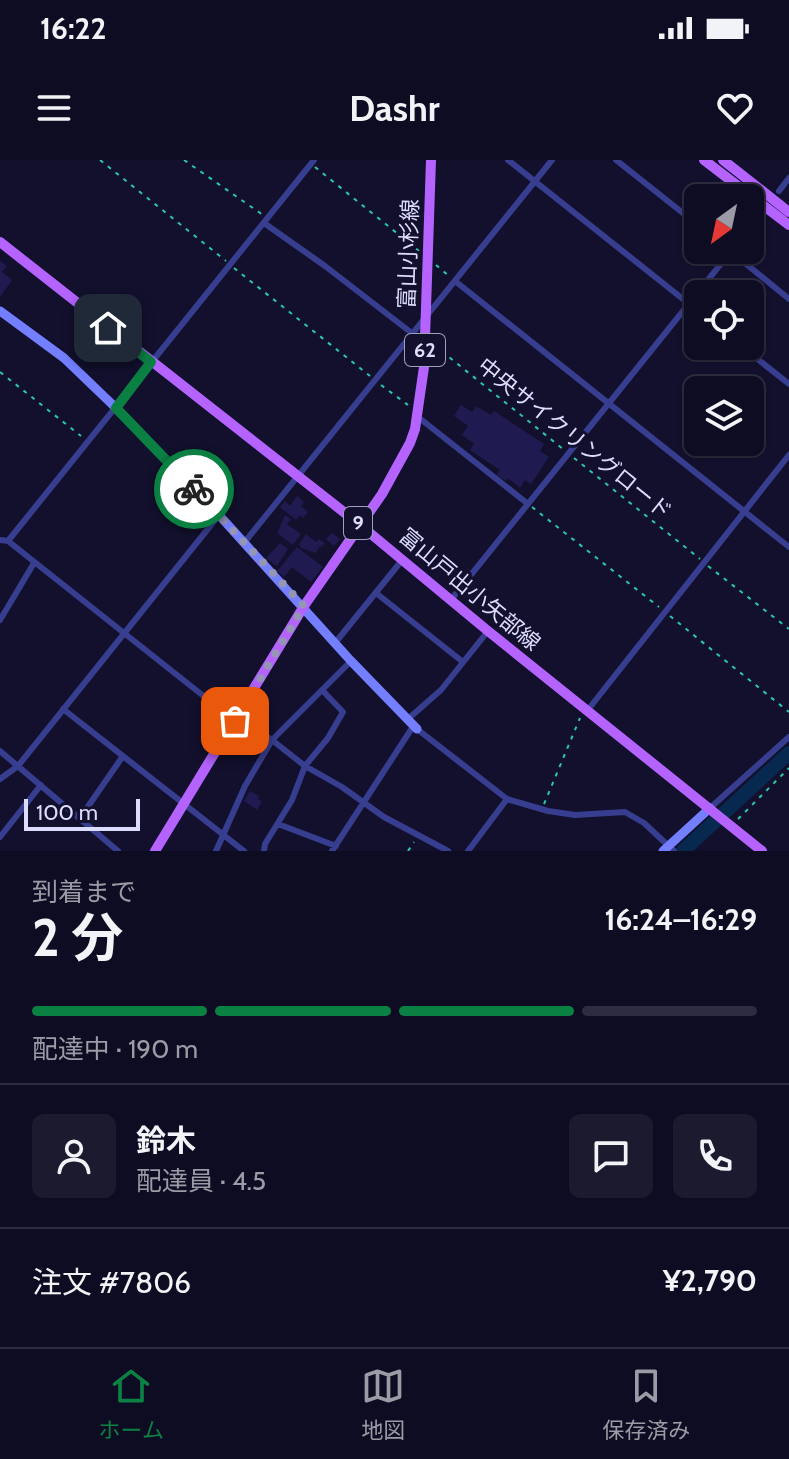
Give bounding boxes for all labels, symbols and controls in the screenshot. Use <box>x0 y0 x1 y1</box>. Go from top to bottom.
text: 16:22 <box>40 10 106 47</box>
icon: menu <box>32 86 76 130</box>
text: Dashr <box>349 86 440 130</box>
icon: heart <box>713 86 757 130</box>
north arrow <box>684 184 764 264</box>
map controls <box>684 184 764 456</box>
street label: 富山小杉線 <box>393 199 424 309</box>
button: locate <box>684 280 764 360</box>
pin <box>74 294 142 362</box>
icon: home <box>86 306 130 350</box>
road number: 62 <box>405 334 445 366</box>
street label: 中央サイクリングロード <box>472 352 677 525</box>
button: layers <box>684 376 764 456</box>
courier <box>154 449 234 529</box>
icon: bike <box>172 467 216 511</box>
road number: 9 <box>344 507 372 539</box>
street label: 富山戸出小矢部線 <box>394 522 546 656</box>
pin <box>201 687 269 755</box>
icon: bag <box>213 699 257 743</box>
scale bar <box>24 795 140 831</box>
text: 100 m <box>36 799 98 826</box>
text: 到着まで <box>32 876 136 908</box>
text: 16:24–16:29 <box>604 901 757 938</box>
text: 2 分 <box>32 906 123 969</box>
text: 配達中 · 190 m <box>32 1033 198 1065</box>
button: person <box>32 1114 116 1198</box>
button: chat <box>569 1114 653 1198</box>
button: phone <box>673 1114 757 1198</box>
text: 鈴木 <box>136 1122 196 1159</box>
text: 配達員 · 4.5 <box>136 1165 266 1197</box>
text: ¥2,790 <box>663 1262 757 1299</box>
text: 注文 #7806 <box>32 1264 191 1301</box>
tab: ホーム <box>99 1364 164 1444</box>
tab: 地図 <box>361 1364 405 1444</box>
tab: 保存済み <box>602 1364 690 1444</box>

